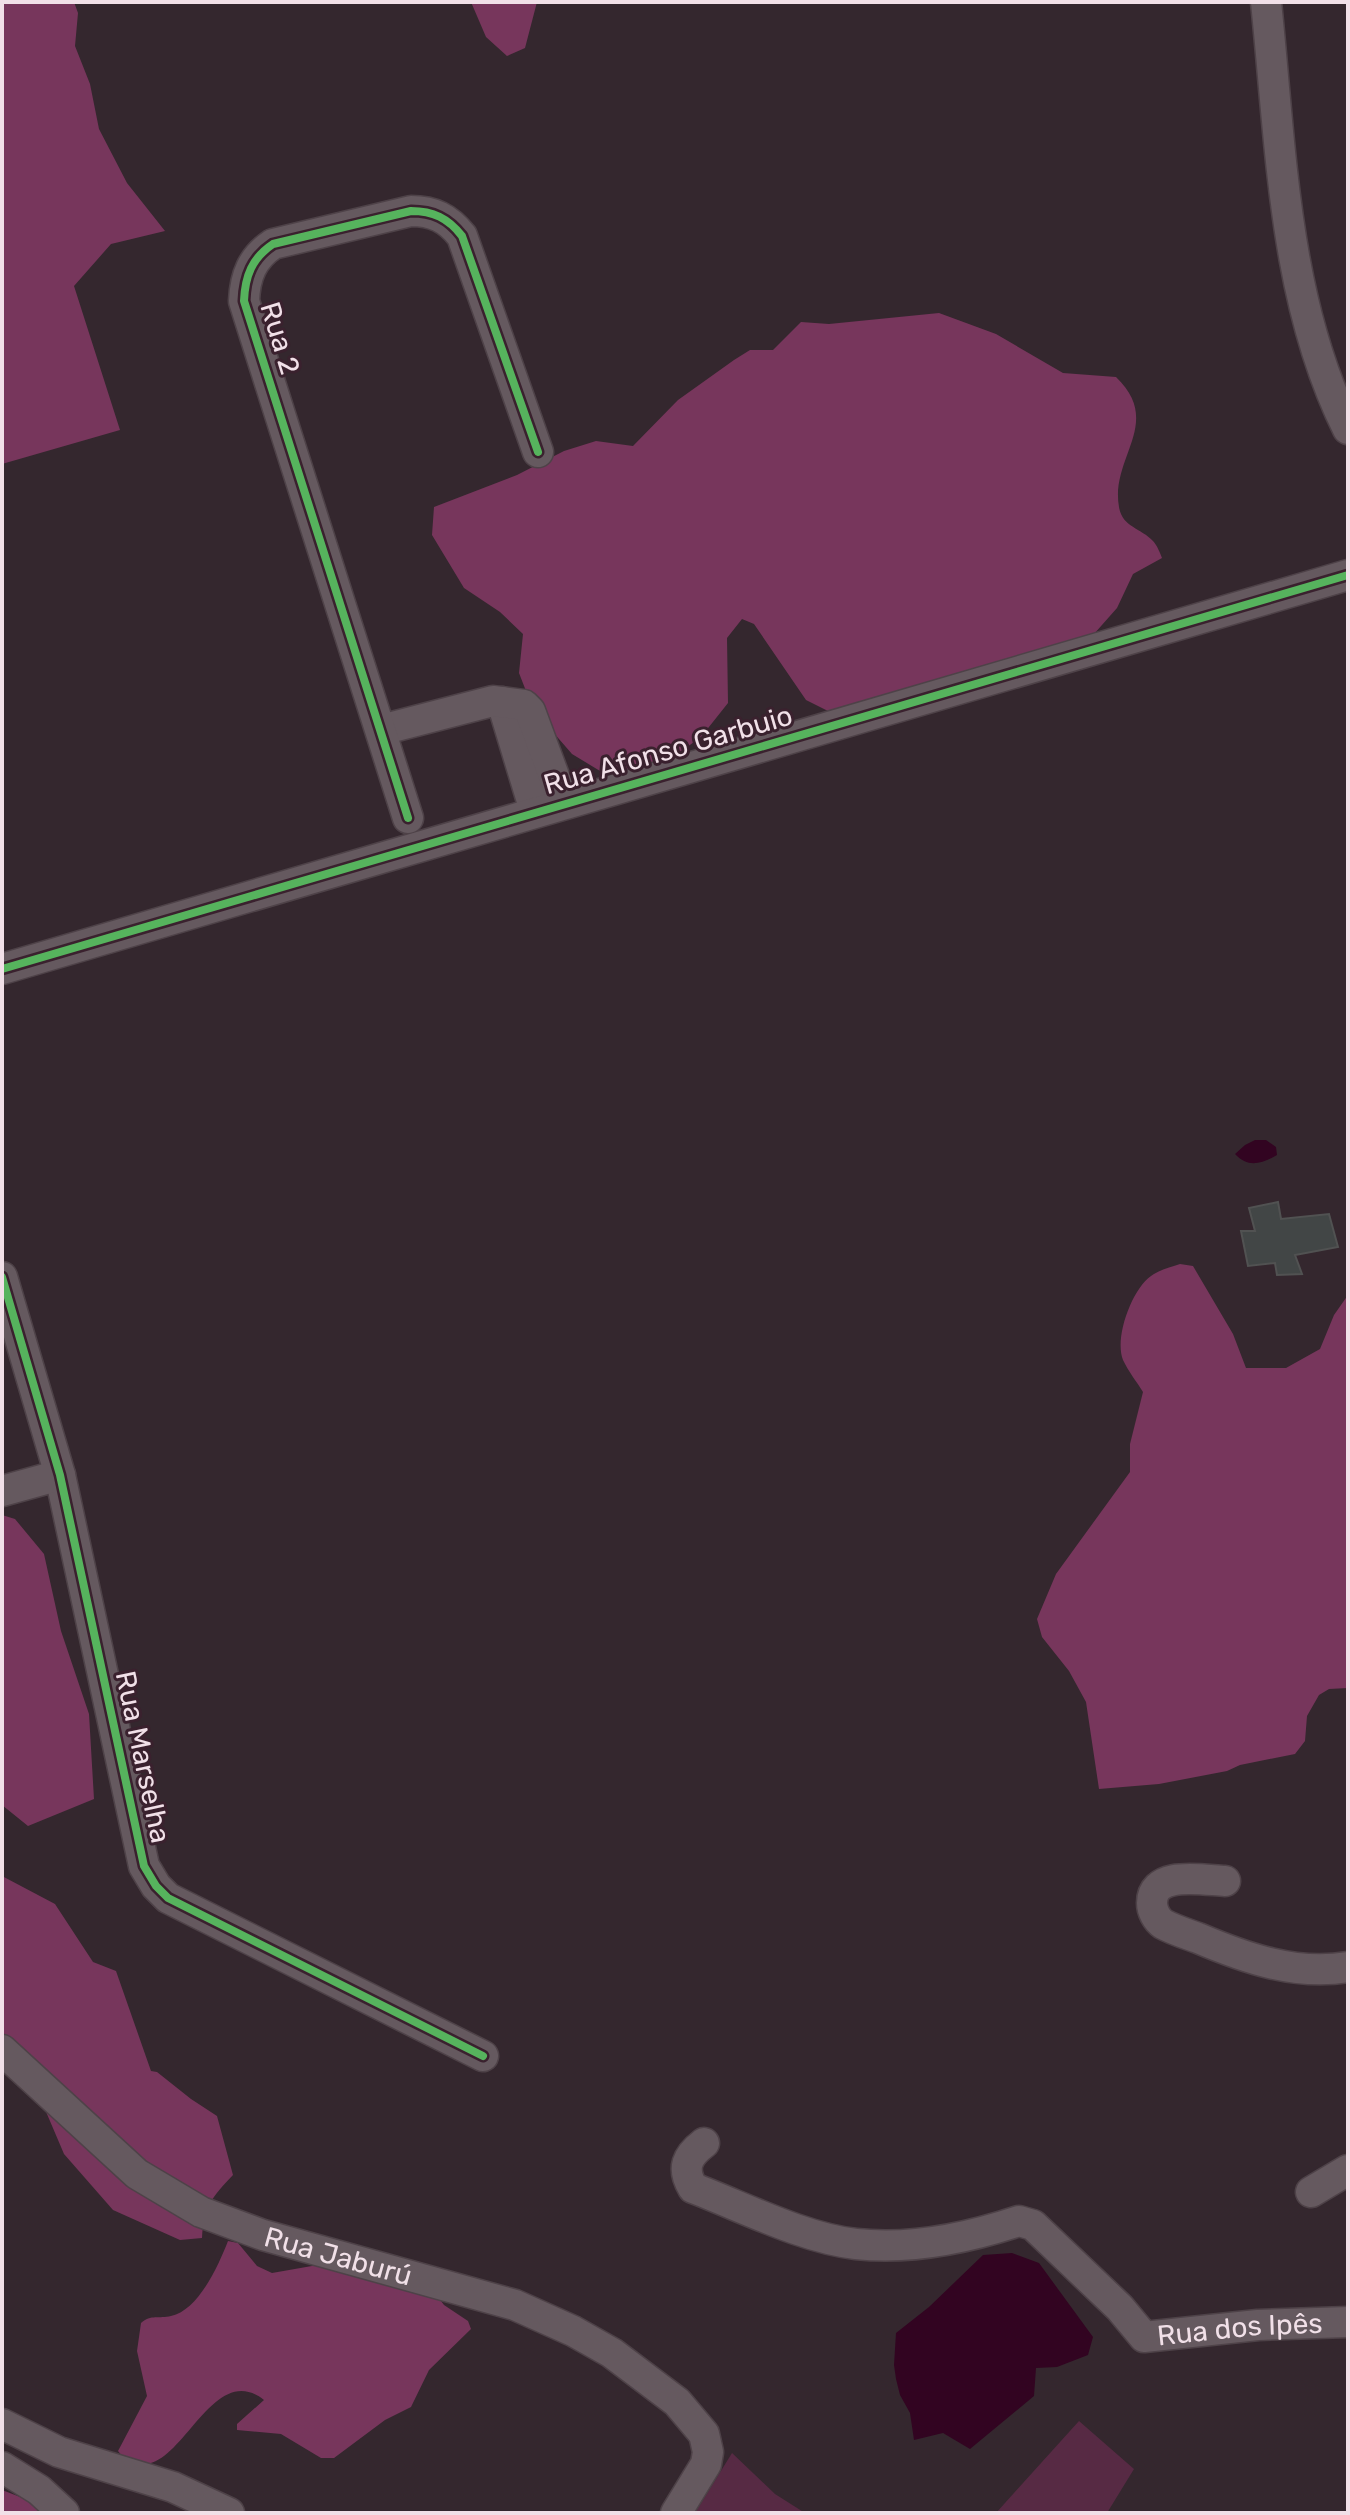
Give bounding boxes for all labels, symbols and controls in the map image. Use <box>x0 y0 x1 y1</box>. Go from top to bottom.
street label: Rua 2 <box>253 298 307 378</box>
street label: Rua Afonso Garbuio <box>540 699 796 801</box>
street label: Rua Marselha <box>109 1668 177 1846</box>
street label: Rua Jaburú <box>261 2220 416 2292</box>
street label: Rua dos Ipês <box>1156 2306 1323 2352</box>

